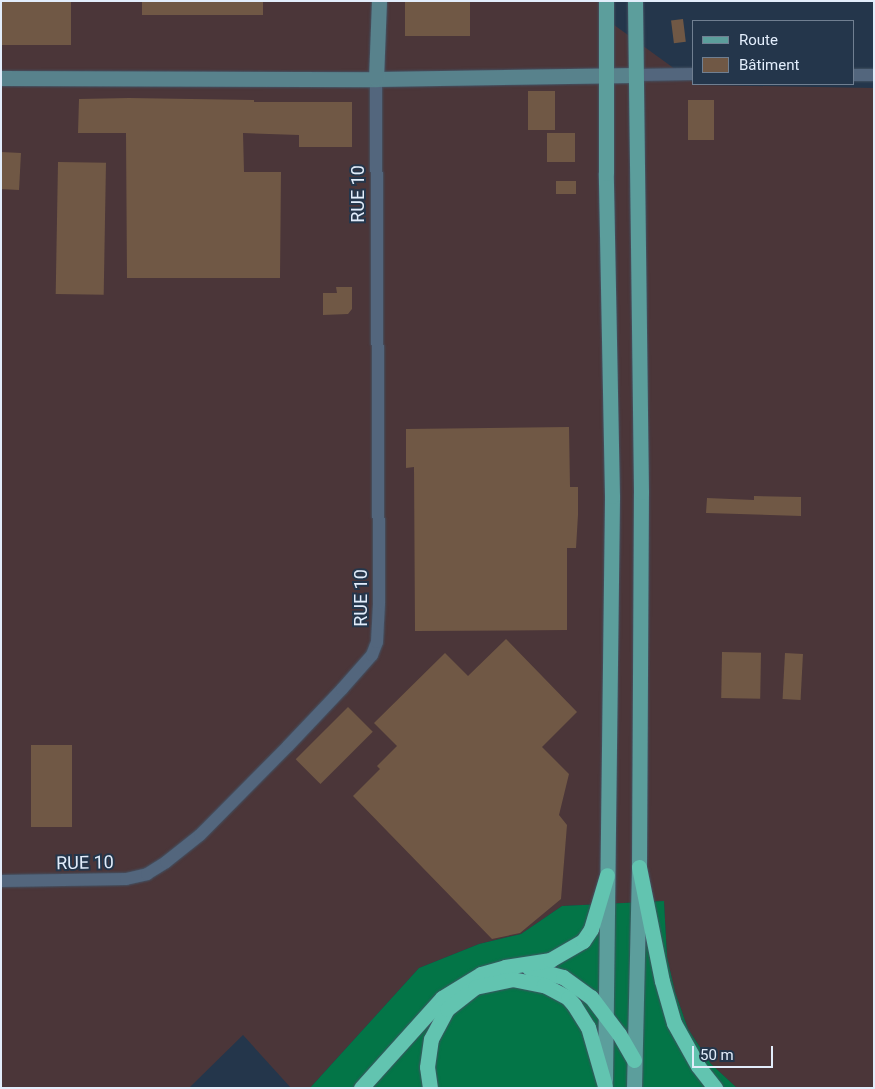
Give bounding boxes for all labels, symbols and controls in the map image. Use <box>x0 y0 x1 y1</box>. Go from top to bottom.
legend <box>692 20 855 85</box>
text: Route <box>739 31 778 49</box>
text: Bâtiment <box>739 56 799 74</box>
street label: RUE 10 <box>347 165 369 223</box>
street label: RUE 10 <box>350 569 372 627</box>
street label: RUE 10 <box>56 852 114 874</box>
scale bar <box>695 1036 776 1068</box>
text: 50 m <box>700 1046 734 1064</box>

